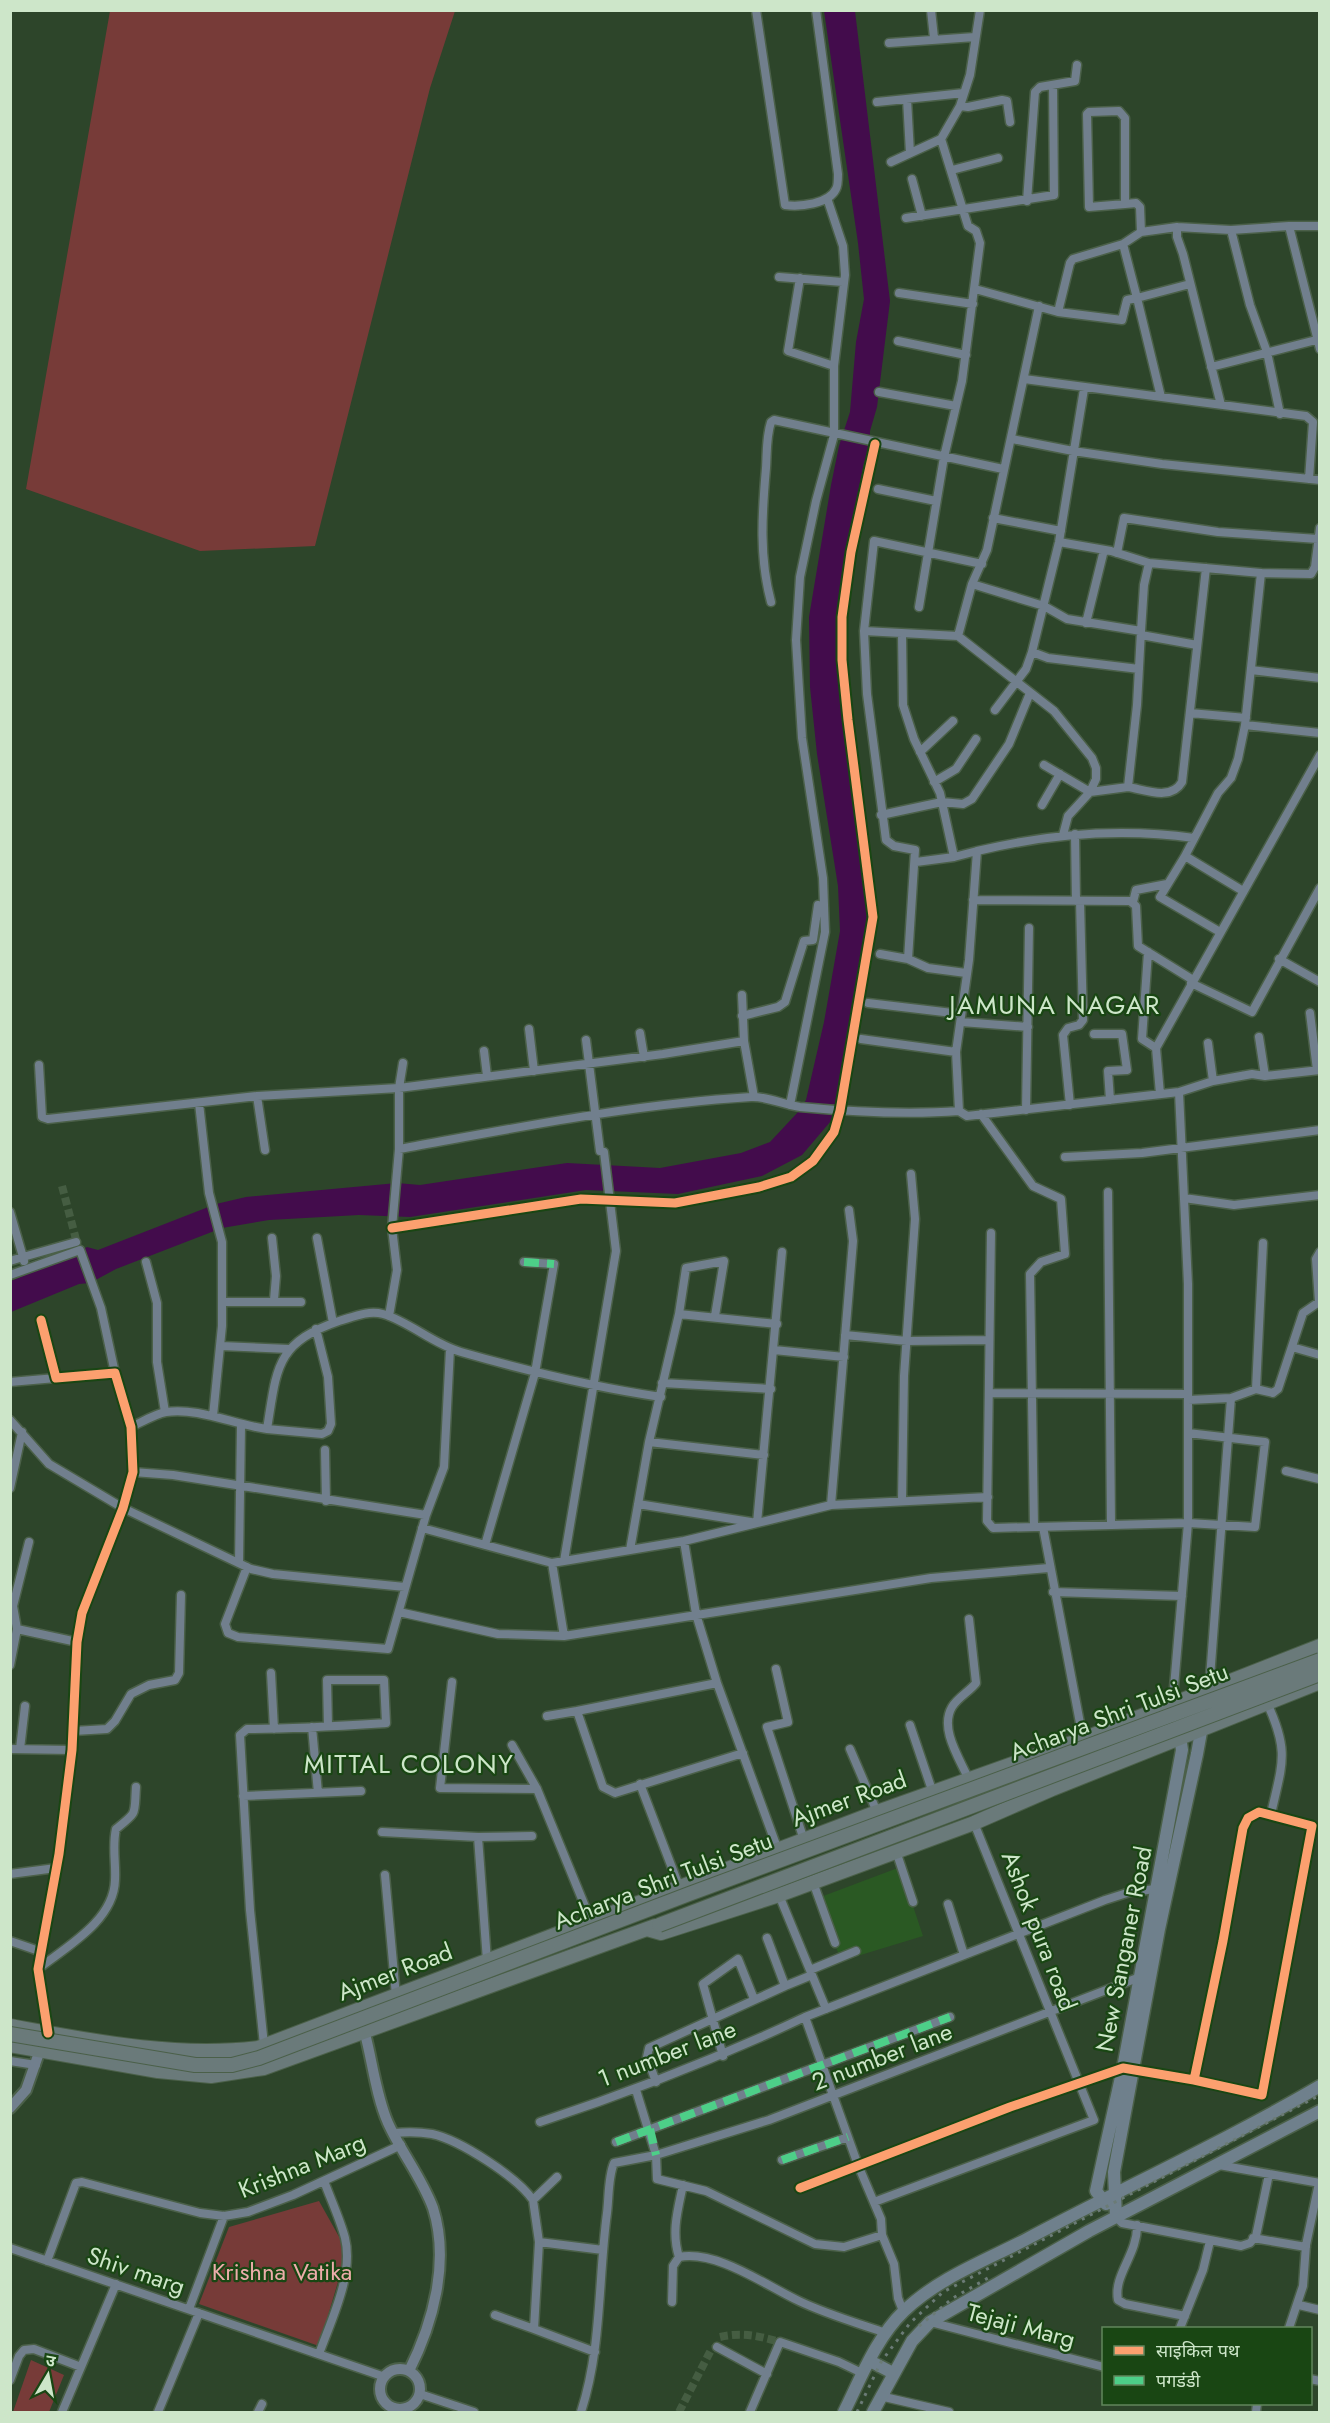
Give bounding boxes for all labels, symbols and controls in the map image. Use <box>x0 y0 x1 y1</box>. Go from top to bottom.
district label: JAMUNA NAGAR <box>946 986 1161 1024</box>
street label: Acharya Shri Tulsi Setu <box>1004 1654 1233 1769</box>
district label: MITTAL COLONY <box>304 1745 514 1783</box>
street label: Ajmer Road <box>786 1762 911 1836</box>
street label: Acharya Shri Tulsi Setu <box>548 1823 777 1938</box>
street label: New Sanganer Road <box>1086 1843 1161 2055</box>
street label: Ashok pura road <box>993 1846 1086 2016</box>
street label: Ajmer Road <box>332 1934 457 2009</box>
street label: 1 number lane <box>593 2011 741 2096</box>
street label: 2 number lane <box>806 2014 957 2099</box>
street label: Krishna Marg <box>233 2124 371 2207</box>
street label: Shiv marg <box>82 2237 190 2304</box>
park label: Krishna Vatika <box>212 2254 352 2289</box>
street label: Tejaji Marg <box>963 2294 1079 2357</box>
legend <box>1102 2327 1312 2405</box>
text: साइकिल पथ <box>1156 2338 1240 2364</box>
north arrow <box>18 2345 78 2405</box>
text: उ <box>44 2349 58 2373</box>
text: पगडंडी <box>1156 2368 1201 2394</box>

